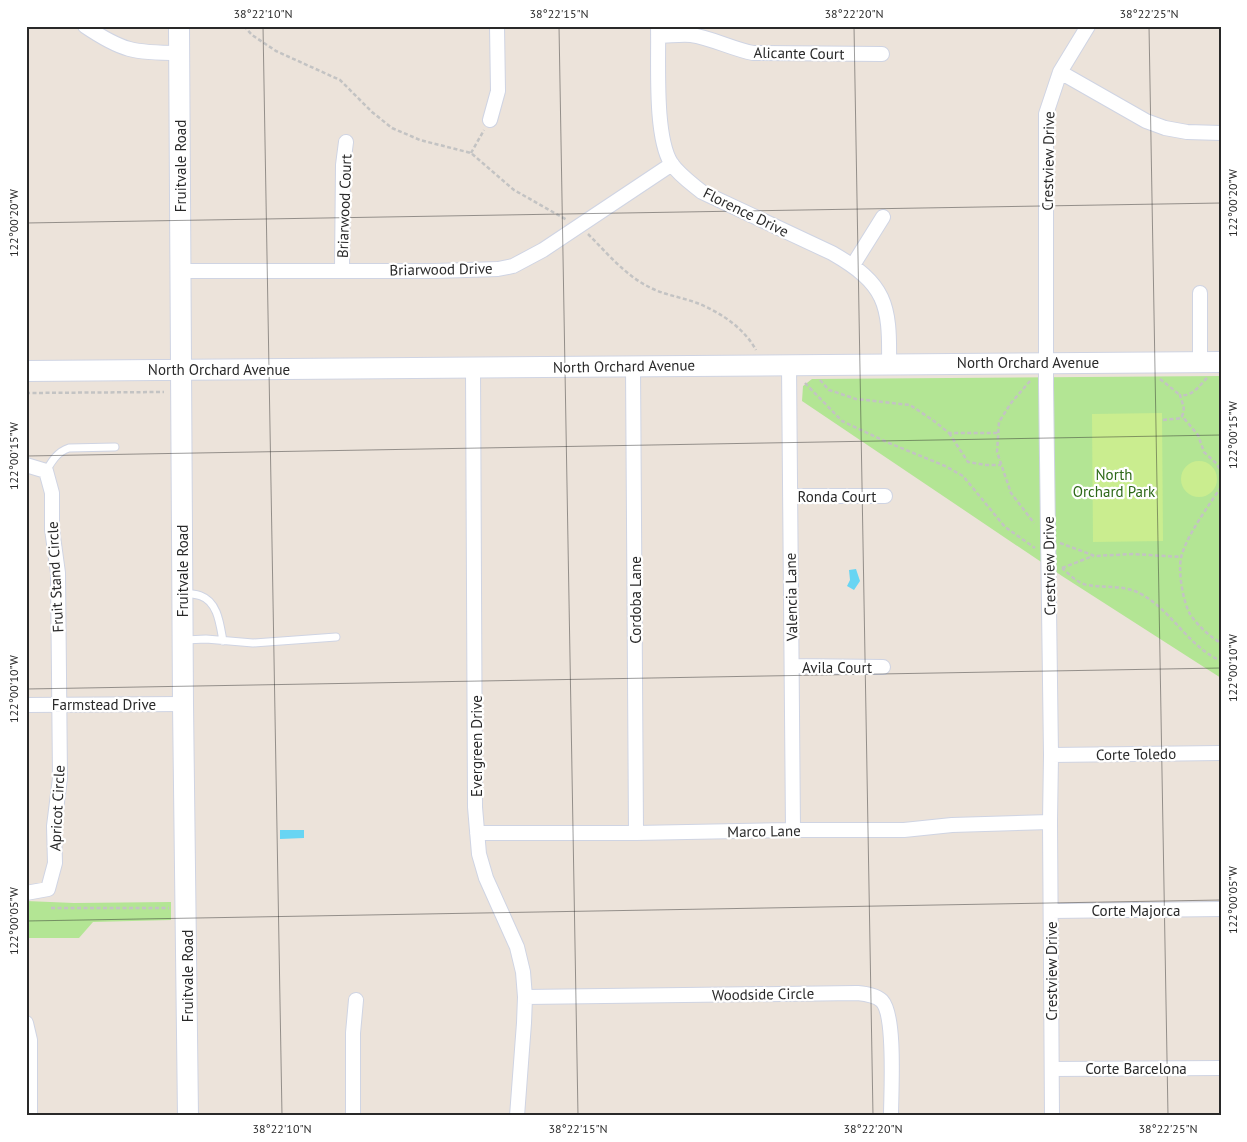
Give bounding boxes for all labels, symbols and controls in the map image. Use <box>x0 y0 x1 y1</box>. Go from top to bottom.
text: 38°22'10"N <box>233 6 293 21</box>
text: 38°22'15"N <box>529 6 589 21</box>
text: 38°22'20"N <box>824 6 884 21</box>
text: 38°22'25"N <box>1119 6 1179 21</box>
street label: Alicante Court <box>753 43 845 63</box>
street label: Crestview Drive <box>1038 111 1058 211</box>
street label: Fruitvale Road <box>171 120 190 212</box>
street label: Briarwood Court <box>333 154 355 258</box>
text: 122°00'20"W <box>1225 169 1240 237</box>
street label: Florence Drive <box>700 183 792 241</box>
text: 122°00'20"W <box>6 189 21 257</box>
street label: Briarwood Drive <box>389 259 493 279</box>
street label: North Orchard Avenue <box>957 353 1099 372</box>
street label: North Orchard Avenue <box>553 355 695 377</box>
street label: North Orchard Avenue <box>148 360 290 379</box>
text: 122°00'15"W <box>1225 401 1240 469</box>
text: 122°00'15"W <box>6 422 21 490</box>
park label: North Orchard Park <box>1073 465 1156 501</box>
street label: Ronda Court <box>798 487 876 506</box>
street label: Crestview Drive <box>1039 516 1059 616</box>
street label: Fruit Stand Circle <box>43 521 67 633</box>
street label: Fruitvale Road <box>173 525 192 617</box>
street label: Valencia Lane <box>781 553 801 642</box>
street label: Cordoba Lane <box>626 556 645 644</box>
text: 122°00'10"W <box>1225 634 1240 702</box>
text: 122°00'10"W <box>6 655 21 723</box>
street label: Avila Court <box>802 658 872 677</box>
street label: Farmstead Drive <box>52 695 156 714</box>
street label: Evergreen Drive <box>467 695 486 797</box>
street label: Corte Toledo <box>1096 744 1176 764</box>
street label: Apricot Circle <box>45 765 69 851</box>
street label: Marco Lane <box>727 821 801 841</box>
text: 122°00'05"W <box>1225 866 1240 934</box>
text: 122°00'05"W <box>6 887 21 955</box>
street label: Corte Majorca <box>1092 901 1180 920</box>
street label: Crestview Drive <box>1042 921 1061 1021</box>
street label: Fruitvale Road <box>178 930 197 1022</box>
street label: Woodside Circle <box>712 984 814 1004</box>
street label: Corte Barcelona <box>1085 1059 1187 1078</box>
text: 38°22'10"N <box>252 1121 312 1136</box>
text: 38°22'15"N <box>548 1121 608 1136</box>
text: 38°22'20"N <box>843 1121 903 1136</box>
text: 38°22'25"N <box>1138 1121 1198 1136</box>

